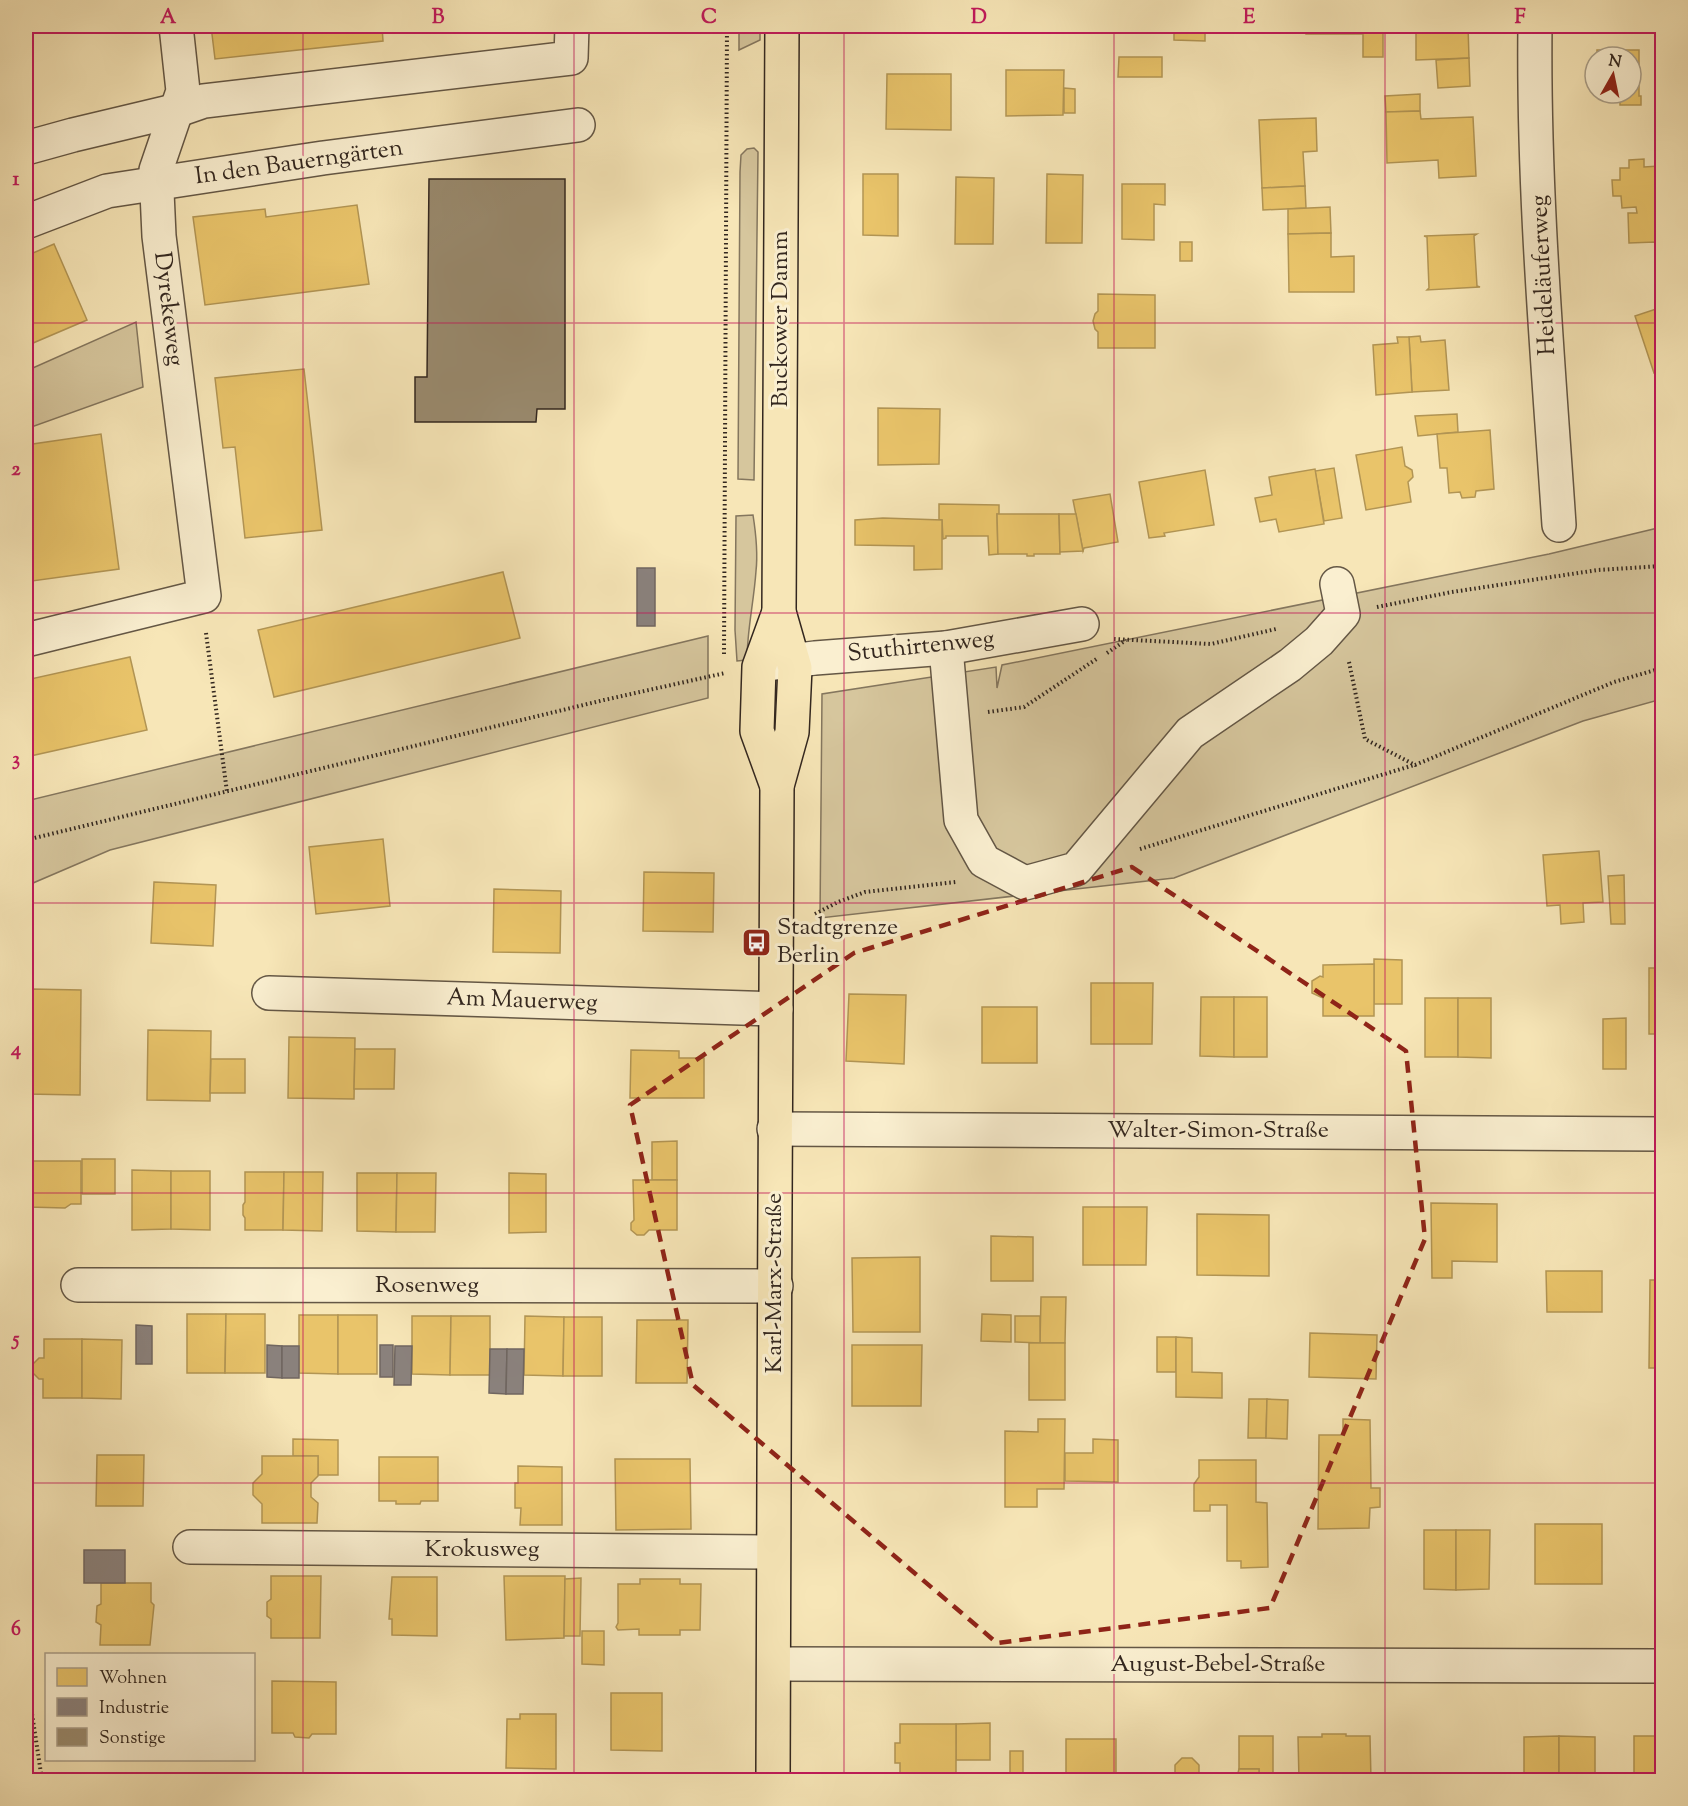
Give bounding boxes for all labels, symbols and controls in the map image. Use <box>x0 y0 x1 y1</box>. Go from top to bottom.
text: A <box>160 4 177 33</box>
text: B <box>432 4 445 33</box>
text: C <box>701 4 717 33</box>
text: D <box>971 4 987 33</box>
text: E <box>1243 4 1256 33</box>
text: F <box>1514 4 1526 33</box>
north arrow <box>1583 45 1643 105</box>
text: N <box>1607 50 1623 75</box>
street label: In den Bauerngärten <box>193 132 405 194</box>
text: 1 <box>13 166 20 195</box>
street label: Heideläuferweg <box>1523 194 1565 356</box>
street label: Buckower Damm <box>764 230 798 408</box>
street label: Dyrekeweg <box>144 250 192 368</box>
text: 2 <box>11 456 21 485</box>
street label: Stuthirtenweg <box>846 622 996 672</box>
text: 3 <box>12 746 20 775</box>
place label: Stadtgrenze Berlin <box>777 911 898 973</box>
bus stop icon: Stadtgrenze Berlin <box>740 926 772 958</box>
street label: Am Mauerweg <box>446 981 599 1021</box>
text: 4 <box>10 1036 21 1065</box>
street label: Walter-Simon-Straße <box>1107 1114 1329 1148</box>
street label: Karl-Marx-Straße <box>758 1193 792 1373</box>
street label: Rosenweg <box>375 1269 479 1303</box>
text: 5 <box>11 1326 20 1355</box>
street label: Krokusweg <box>425 1533 540 1567</box>
text: 6 <box>11 1616 21 1645</box>
street label: August-Bebel-Straße <box>1110 1648 1326 1682</box>
legend <box>45 1653 255 1761</box>
text: Wohnen <box>99 1666 167 1692</box>
text: Industrie <box>99 1696 169 1722</box>
text: Sonstige <box>99 1726 166 1752</box>

